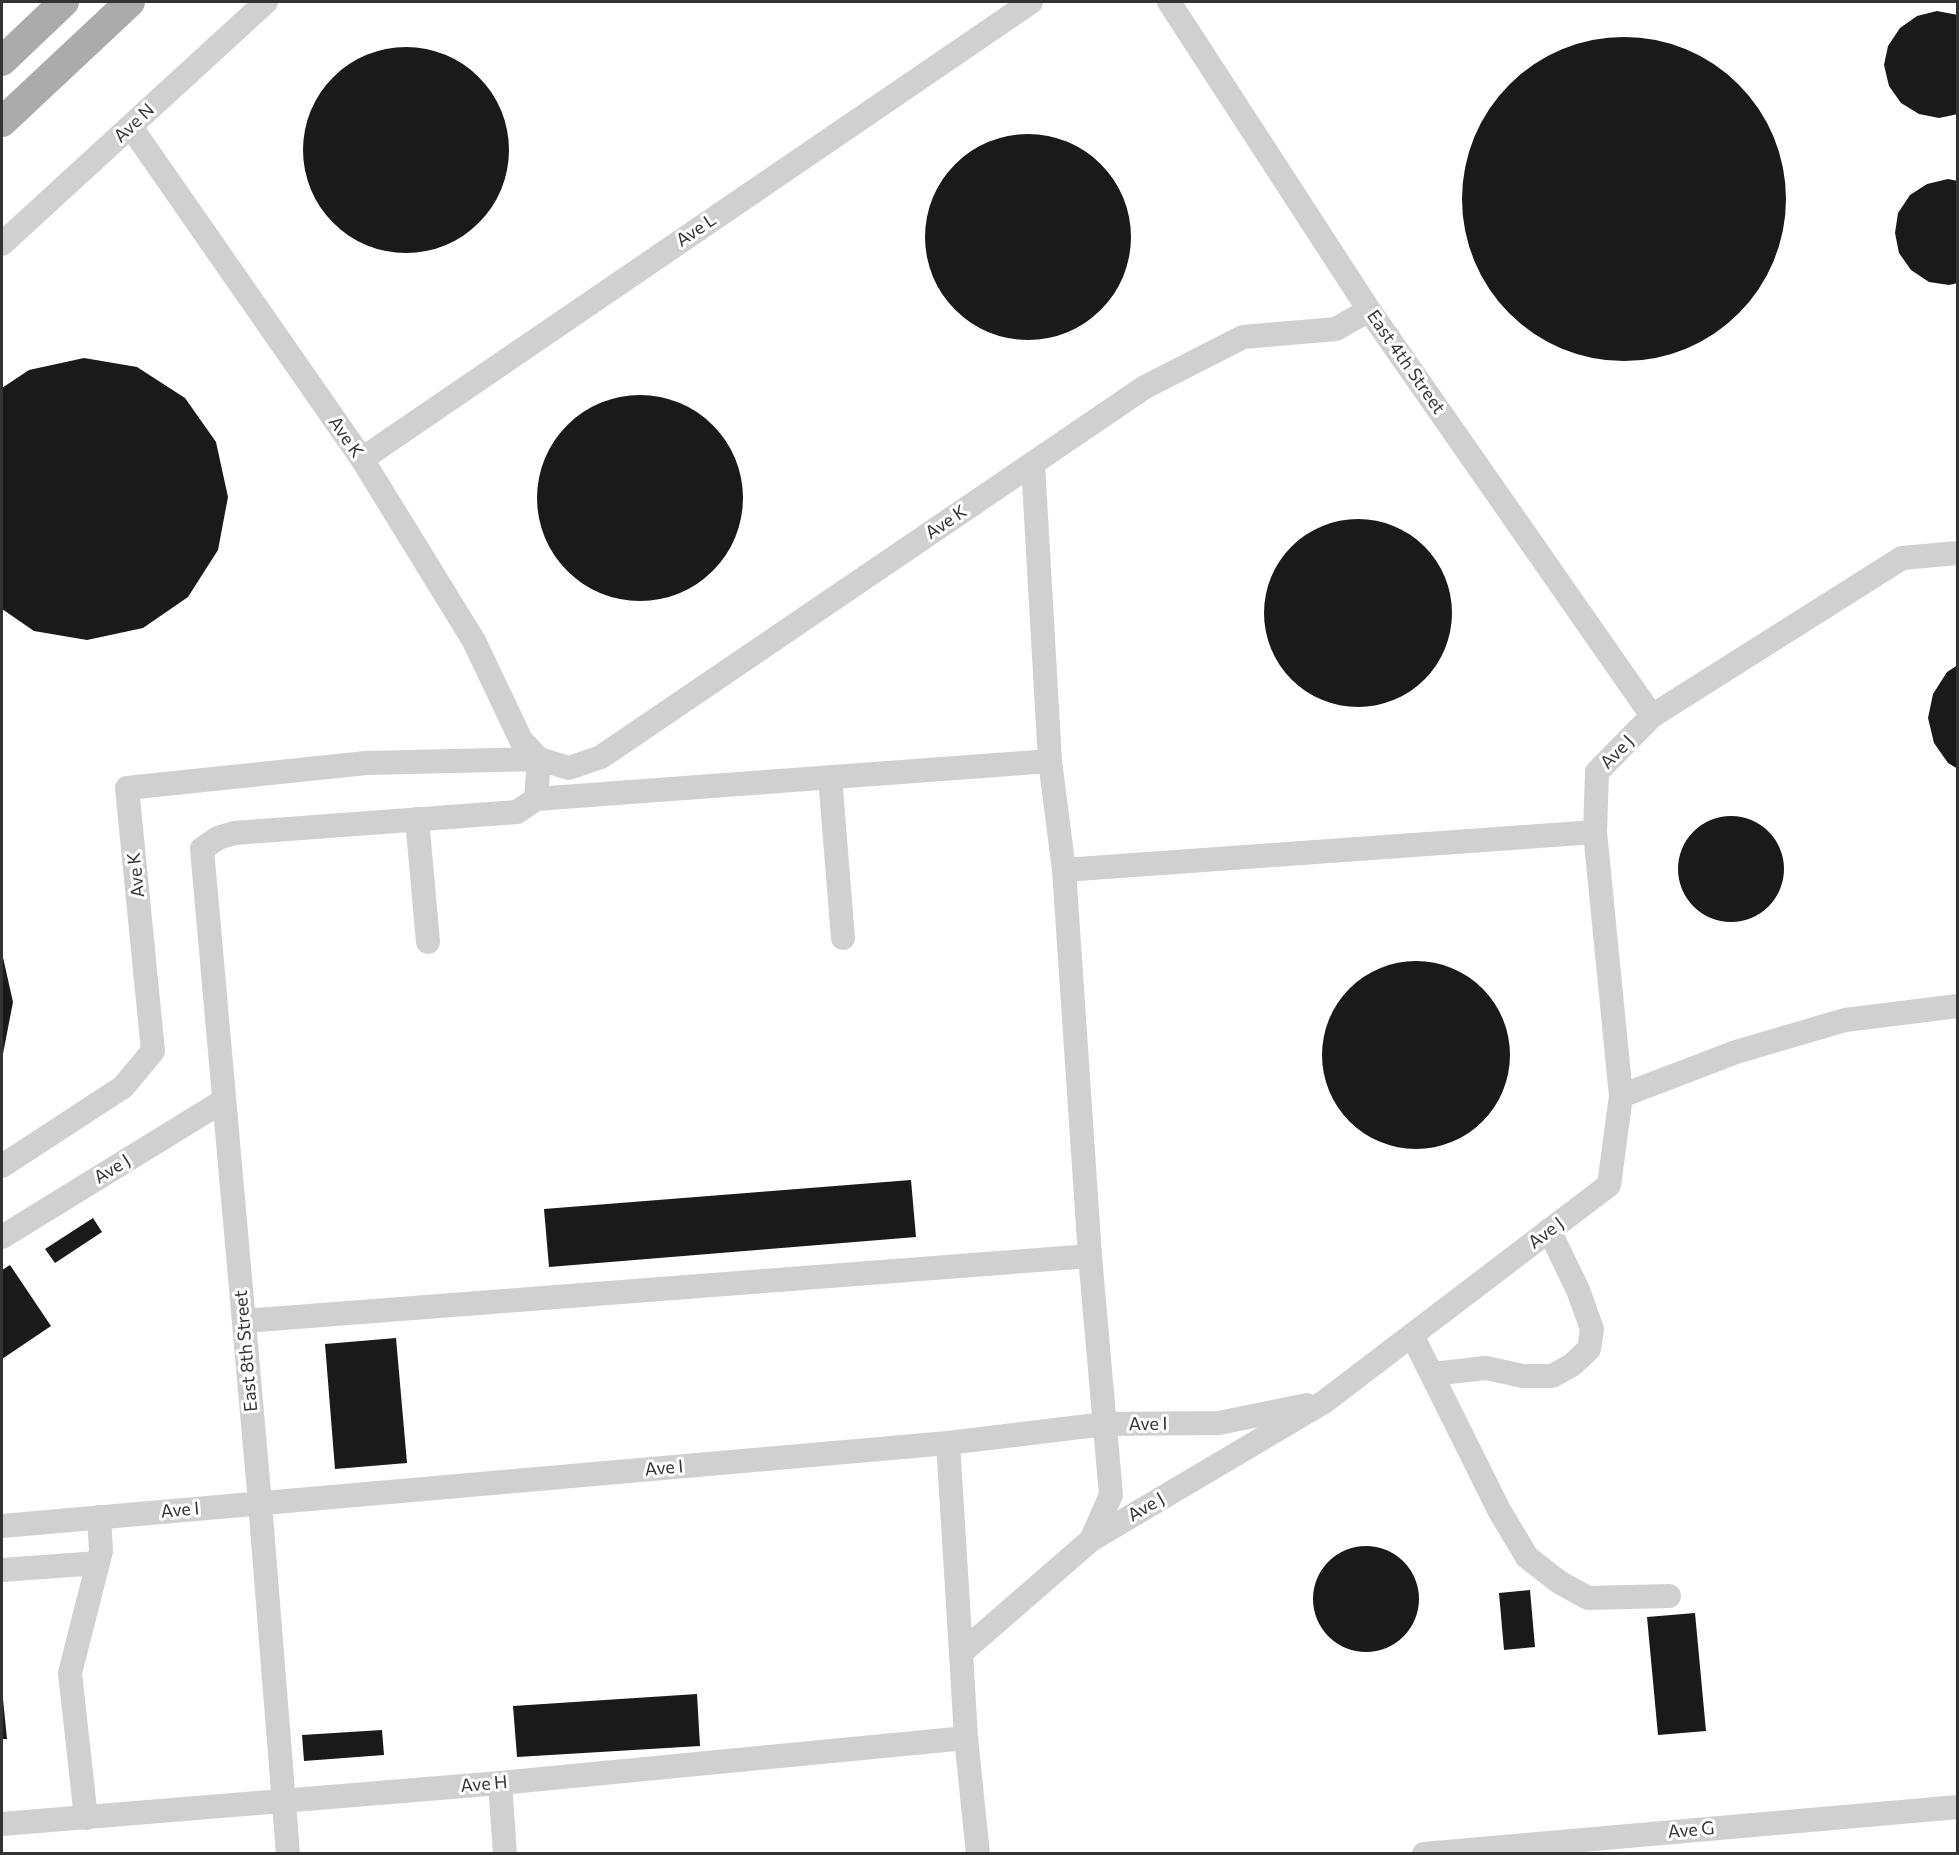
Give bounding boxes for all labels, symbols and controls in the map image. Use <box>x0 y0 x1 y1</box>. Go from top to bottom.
street label: Ave N <box>109 99 159 147</box>
street label: Ave L <box>672 209 720 251</box>
street label: East 4th Street <box>1362 306 1450 418</box>
street label: Ave K <box>324 412 368 462</box>
street label: Ave K <box>921 500 971 544</box>
street label: Ave J <box>1596 731 1638 773</box>
street label: Ave K <box>123 851 149 899</box>
street label: Ave J <box>90 1150 134 1188</box>
street label: Ave J <box>1524 1213 1568 1253</box>
street label: East 8th Street <box>230 1289 262 1413</box>
street label: Ave I <box>1129 1413 1167 1435</box>
street label: Ave I <box>644 1456 684 1480</box>
street label: Ave J <box>1124 1488 1168 1526</box>
street label: Ave I <box>160 1498 200 1522</box>
street label: Ave H <box>460 1771 508 1797</box>
street label: Ave G <box>1667 1817 1715 1843</box>

